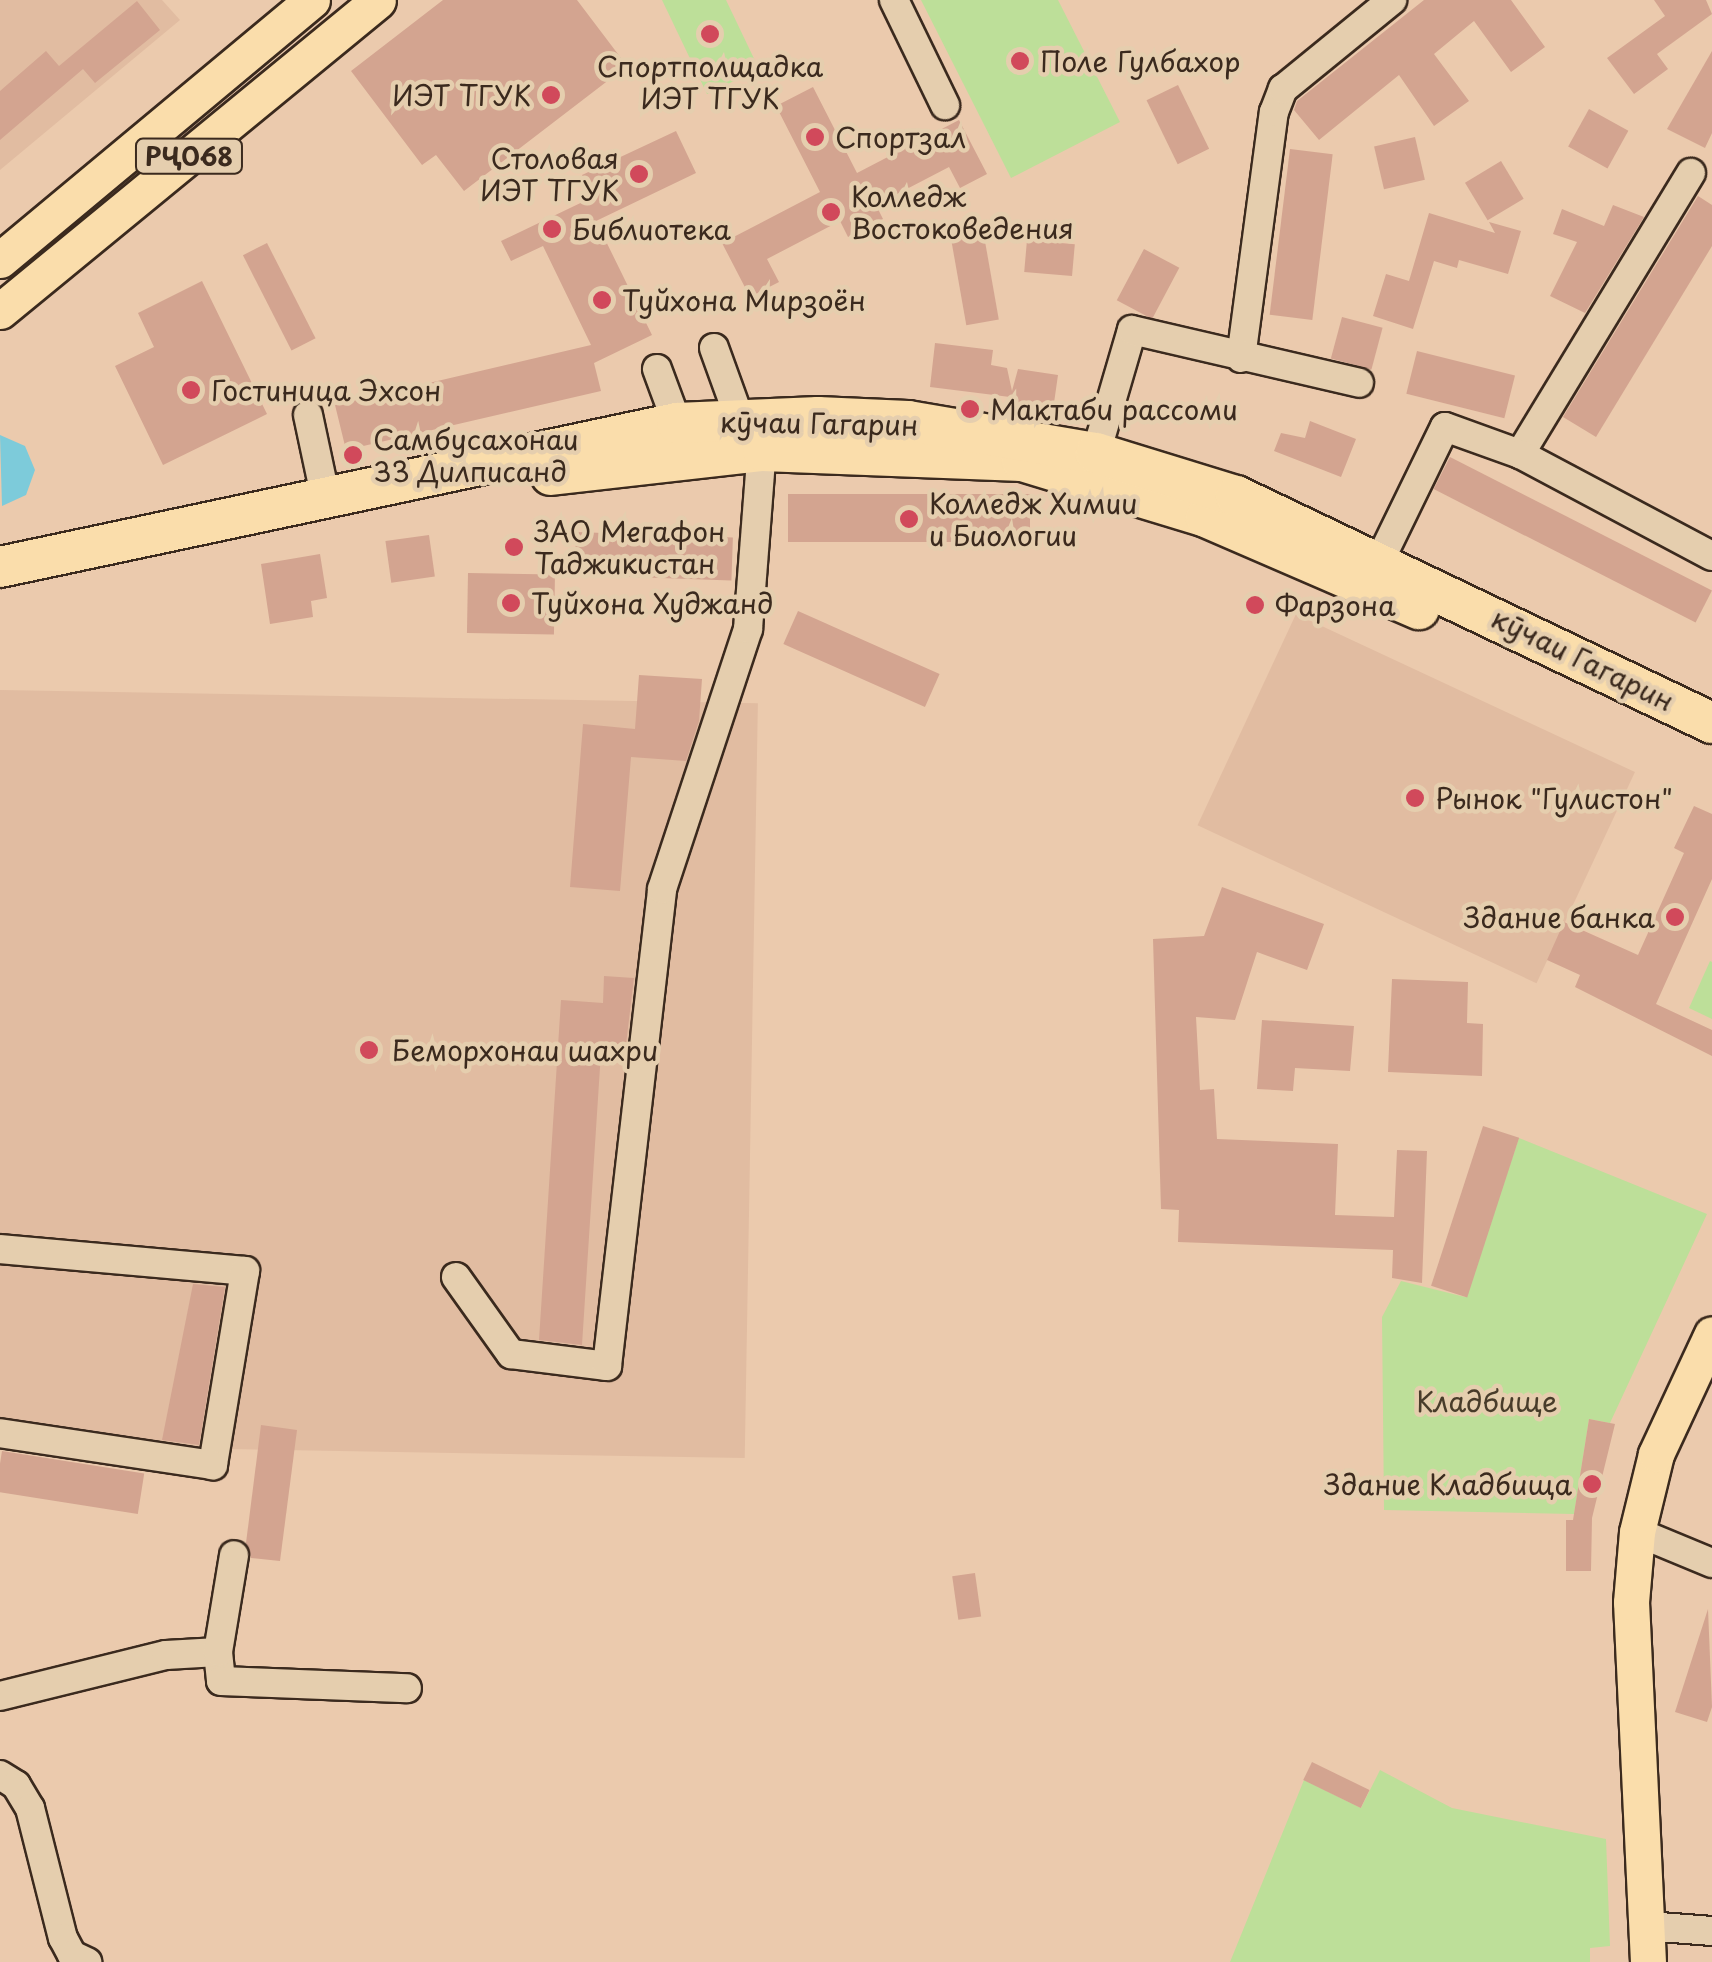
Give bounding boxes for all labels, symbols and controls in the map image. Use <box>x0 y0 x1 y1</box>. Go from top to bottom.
marker: Спортполщадка ИЭТ ТГУК <box>699 23 721 45</box>
place label: Поле Гулбахор <box>1040 44 1239 78</box>
place label: Спортполщадка ИЭТ ТГУК <box>597 49 823 115</box>
marker: Поле Гулбахор <box>1009 50 1031 72</box>
place label: ИЭТ ТГУК <box>390 78 531 112</box>
marker: ИЭТ ТГУК <box>540 84 562 106</box>
place label: Спортзал <box>835 120 966 154</box>
marker: Спортзал <box>804 126 826 148</box>
road number: РҶ068 <box>134 136 244 176</box>
place label: Столовая ИЭТ ТГУК <box>478 141 619 207</box>
marker: Столовая ИЭТ ТГУК <box>628 163 650 185</box>
place label: Колледж Востоковедения <box>851 179 1074 245</box>
marker: Колледж Востоковедения <box>820 201 842 223</box>
place label: Библиотека <box>572 212 731 246</box>
marker: Библиотека <box>541 218 563 240</box>
place label: Туйхона Мирзоён <box>622 283 866 317</box>
marker: Туйхона Мирзоён <box>591 289 613 311</box>
place label: Гостиница Эхсон <box>211 373 442 407</box>
marker: Гостиница Эхсон <box>180 379 202 401</box>
place label: Мактаби рассоми <box>990 392 1238 426</box>
marker: Мактаби рассоми <box>959 398 981 420</box>
street label: кӯчаи Гагарин <box>719 404 919 442</box>
place label: Самбусахонаи 33 Дилписанд <box>373 422 579 488</box>
marker: Самбусахонаи 33 Дилписанд <box>342 444 364 466</box>
place label: Колледж Химии и Биологии <box>929 486 1142 552</box>
marker: Колледж Химии и Биологии <box>898 508 920 530</box>
place label: ЗАО Мегафон Таджикистан <box>534 514 729 580</box>
marker: ЗАО Мегафон Таджикистан <box>503 536 525 558</box>
place label: Туйхона Худжанд <box>531 586 774 620</box>
place label: Фарзона <box>1275 588 1396 622</box>
marker: Туйхона Худжанд <box>500 592 522 614</box>
marker: Фарзона <box>1244 594 1266 616</box>
street label: кӯчаи Гагарин <box>1486 600 1680 718</box>
place label: Рынок "Гулистон" <box>1435 781 1674 815</box>
marker: Рынок "Гулистон" <box>1404 787 1426 809</box>
place label: Здание банка <box>1462 900 1655 934</box>
marker: Здание банка <box>1664 906 1686 928</box>
place label: Беморхонаи шахри <box>392 1033 660 1067</box>
marker: Беморхонаи шахри <box>356 1037 382 1063</box>
park label: Кладбище <box>1416 1384 1558 1418</box>
place label: Здание Кладбища <box>1321 1467 1572 1501</box>
marker: Здание Кладбища <box>1581 1473 1603 1495</box>

